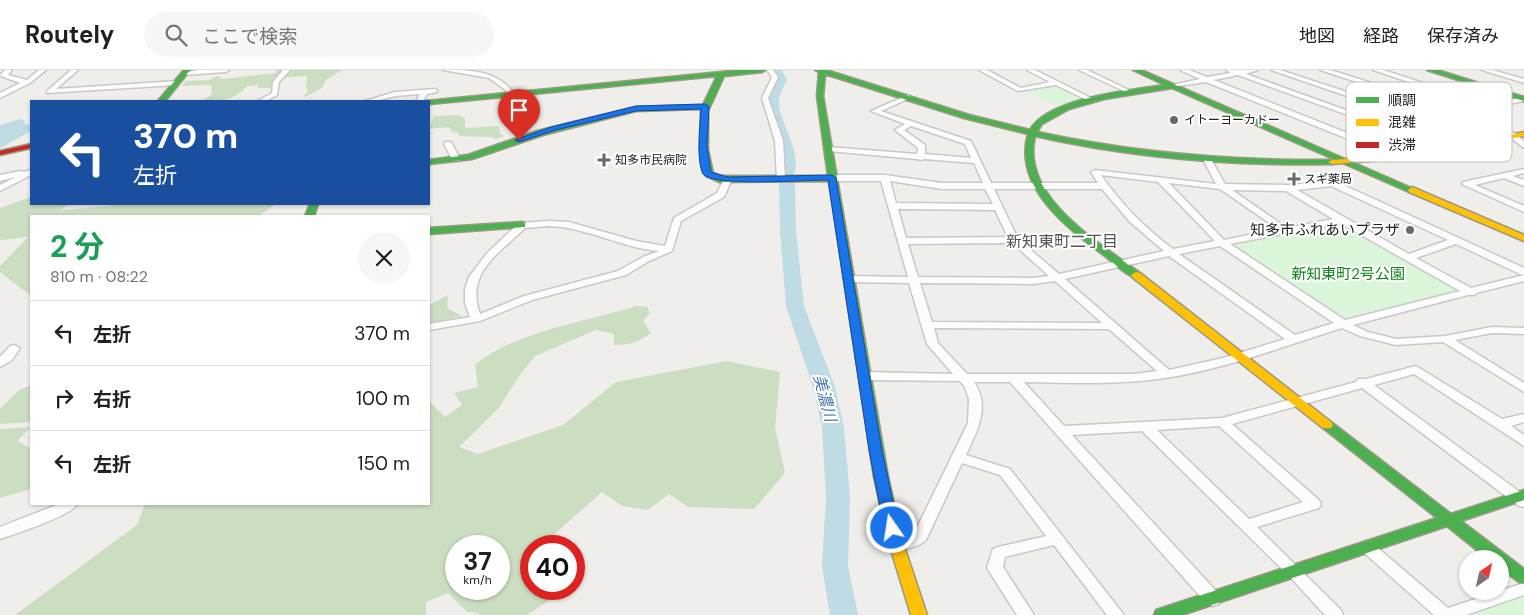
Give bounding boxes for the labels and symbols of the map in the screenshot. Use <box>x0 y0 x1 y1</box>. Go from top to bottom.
legend <box>1346 82 1512 162</box>
pin <box>498 89 540 140</box>
text: 順調 <box>1388 91 1416 109</box>
place label: イトーヨーカドー <box>1184 112 1280 128</box>
text: 混雑 <box>1388 113 1416 131</box>
marker: イトーヨーカドー <box>1168 114 1180 126</box>
text: 渋滞 <box>1388 136 1416 154</box>
place label: 知多市民病院 <box>615 152 687 168</box>
marker: 知多市民病院 <box>597 153 611 167</box>
place label: スギ薬局 <box>1304 171 1352 187</box>
marker: スギ薬局 <box>1288 173 1300 185</box>
place label: 知多市ふれあいプラザ <box>1250 220 1400 240</box>
marker: 知多市ふれあいプラザ <box>1404 224 1416 236</box>
district label: 新知東町二丁目 <box>1006 231 1118 252</box>
park label: 新知東町2号公園 <box>1291 264 1405 284</box>
water label: 美濃川 <box>809 372 842 426</box>
position arrow <box>865 501 917 553</box>
speed limit sign: 40 <box>520 535 585 600</box>
north arrow <box>1459 550 1509 600</box>

